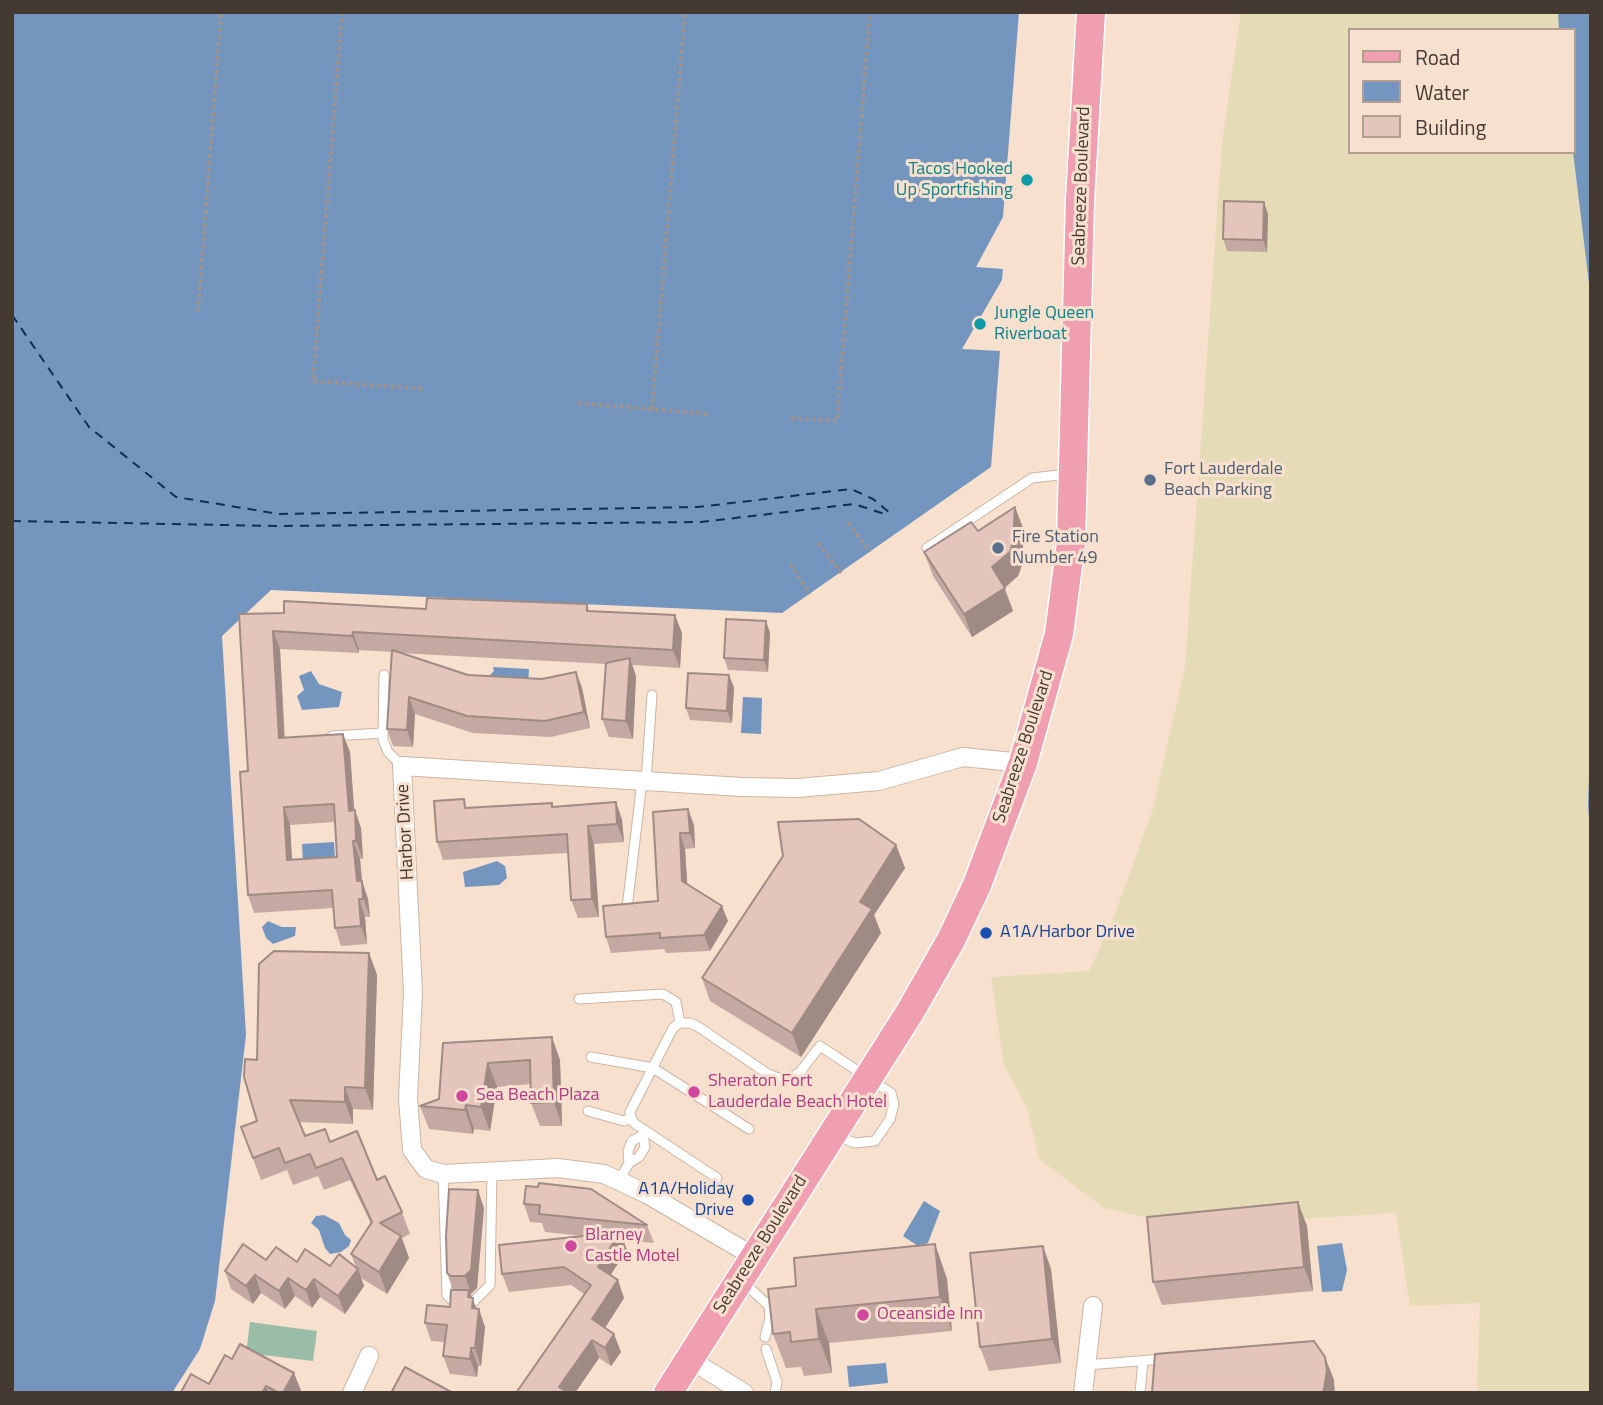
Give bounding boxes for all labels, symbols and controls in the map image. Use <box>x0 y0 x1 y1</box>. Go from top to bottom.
legend <box>1348 28 1575 154</box>
text: Road <box>1415 41 1460 73</box>
text: Water <box>1415 76 1469 108</box>
street label: Seabreeze Boulevard <box>1068 106 1096 266</box>
text: Building <box>1415 111 1486 143</box>
place label: Tacos Hooked Up Sportfishing <box>896 159 1013 202</box>
marker: Tacos Hooked Up Sportfishing <box>1019 172 1035 188</box>
place label: Jungle Queen Riverboat <box>994 303 1094 346</box>
marker: Jungle Queen Riverboat <box>972 316 988 332</box>
place label: Fort Lauderdale Beach Parking <box>1164 459 1283 502</box>
marker: Fort Lauderdale Beach Parking <box>1142 472 1158 488</box>
place label: Fire Station Number 49 <box>1012 527 1099 570</box>
marker: Fire Station Number 49 <box>990 540 1006 556</box>
street label: Seabreeze Boulevard <box>989 668 1059 826</box>
street label: Harbor Drive <box>393 784 419 880</box>
place label: A1A/Harbor Drive <box>1000 922 1135 944</box>
marker: A1A/Harbor Drive <box>978 925 994 941</box>
place label: Sheraton Fort Lauderdale Beach Hotel <box>708 1071 887 1114</box>
marker: Sheraton Fort Lauderdale Beach Hotel <box>686 1084 702 1100</box>
place label: Sea Beach Plaza <box>476 1085 600 1107</box>
marker: Sea Beach Plaza <box>454 1088 470 1104</box>
street label: Seabreeze Boulevard <box>710 1172 812 1318</box>
place label: A1A/Holiday Drive <box>638 1179 734 1222</box>
marker: A1A/Holiday Drive <box>740 1192 756 1208</box>
place label: Blarney Castle Motel <box>585 1225 680 1268</box>
marker: Blarney Castle Motel <box>563 1238 579 1254</box>
place label: Oceanside Inn <box>877 1304 983 1326</box>
marker: Oceanside Inn <box>855 1307 871 1323</box>

